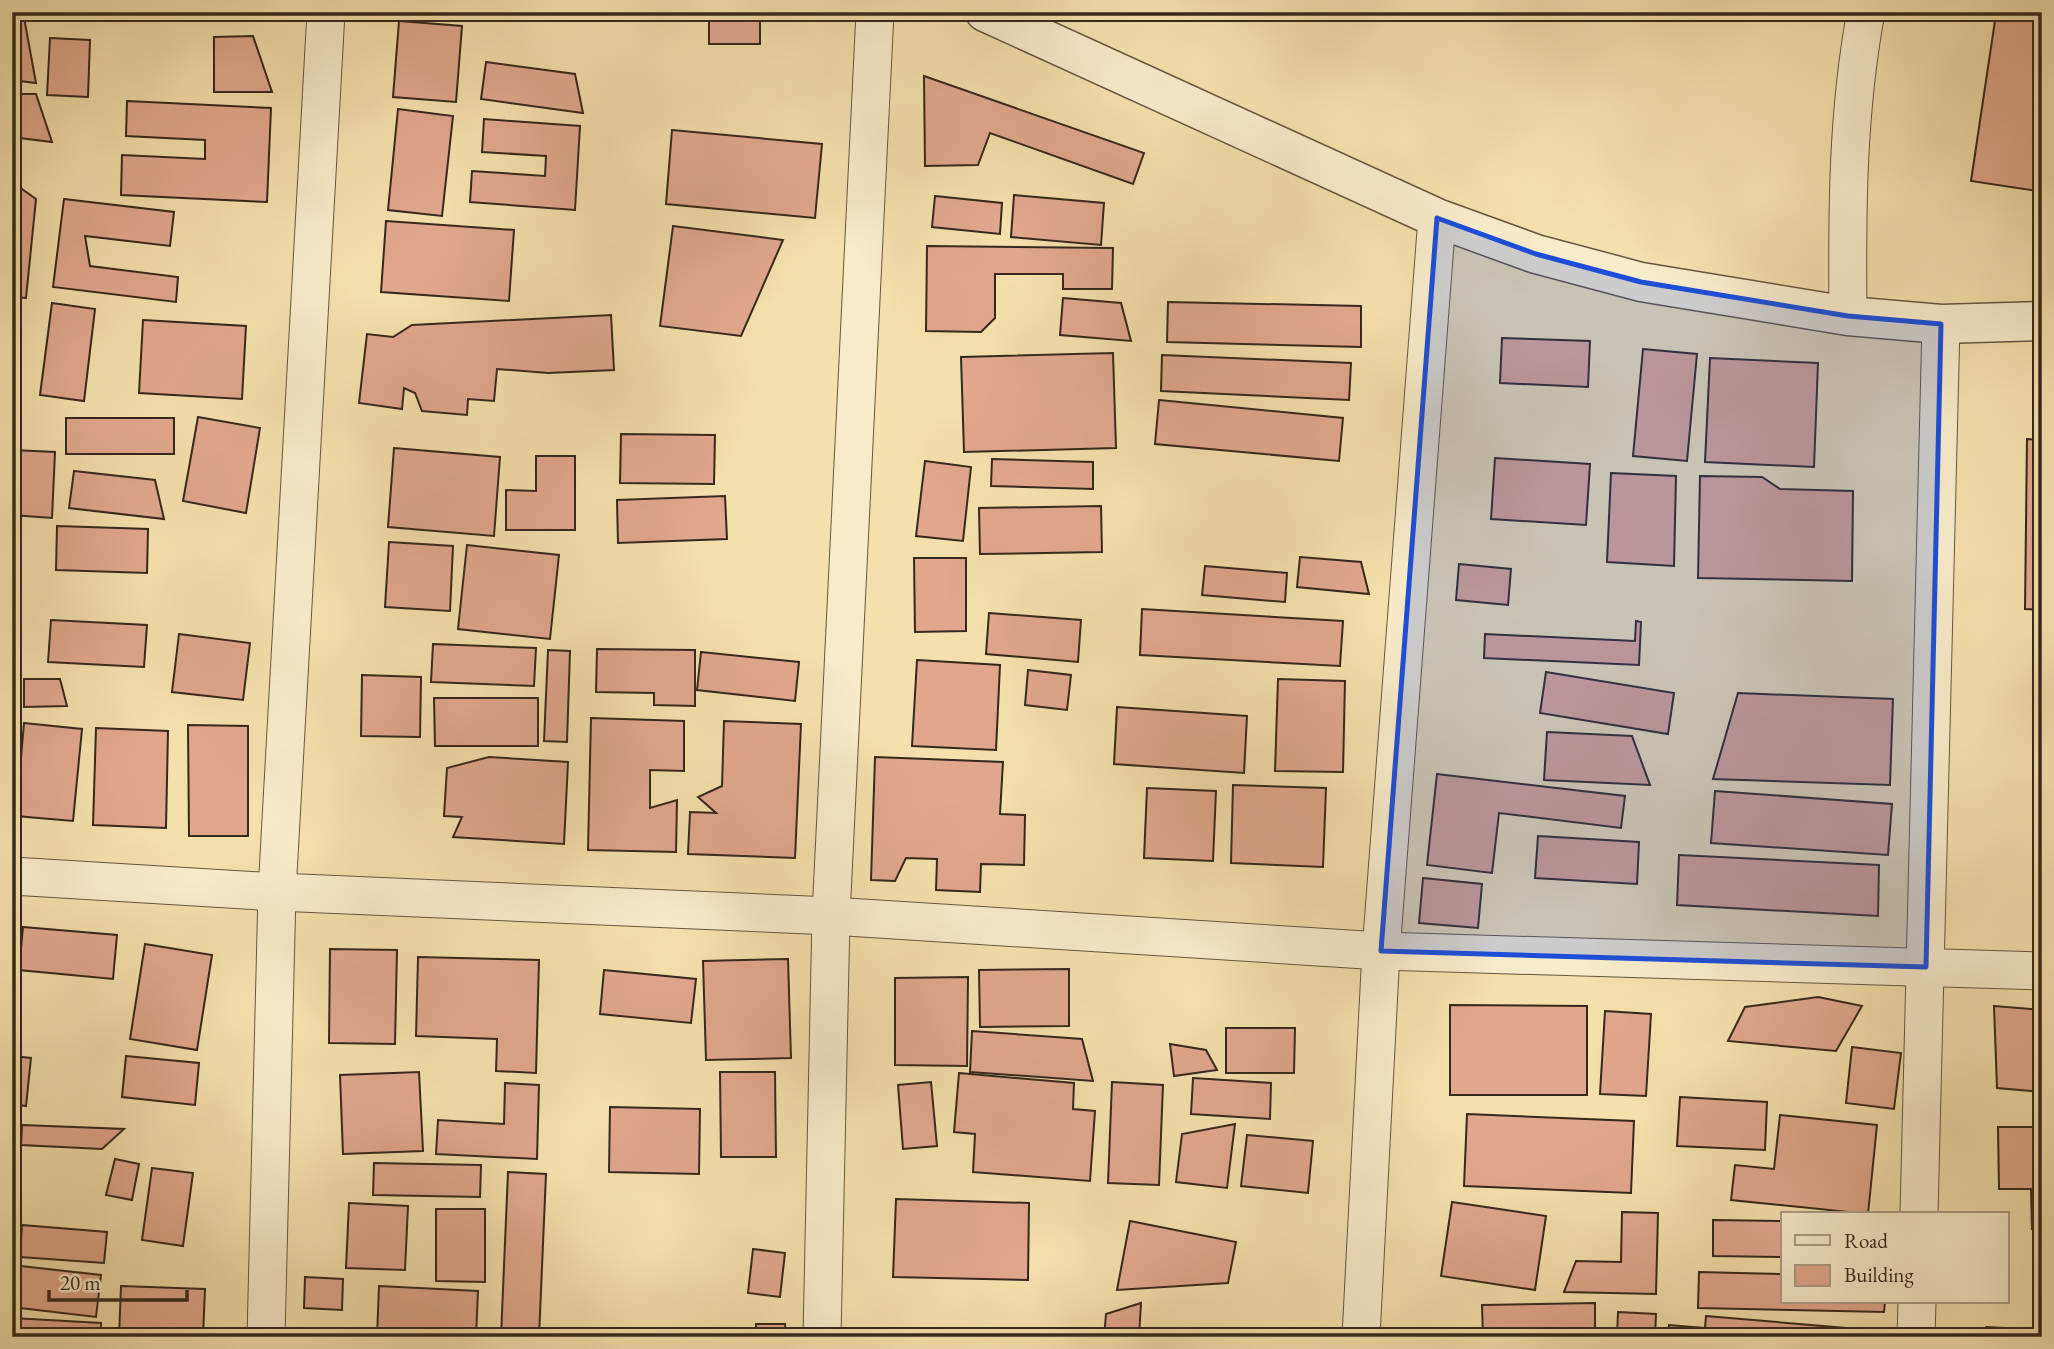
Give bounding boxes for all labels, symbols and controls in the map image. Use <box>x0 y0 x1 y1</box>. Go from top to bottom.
legend <box>1781 1212 2008 1304</box>
text: Road <box>1844 1227 1888 1254</box>
scale bar <box>49 1258 187 1302</box>
text: Building <box>1844 1261 1914 1288</box>
text: 20 m <box>60 1269 101 1296</box>

